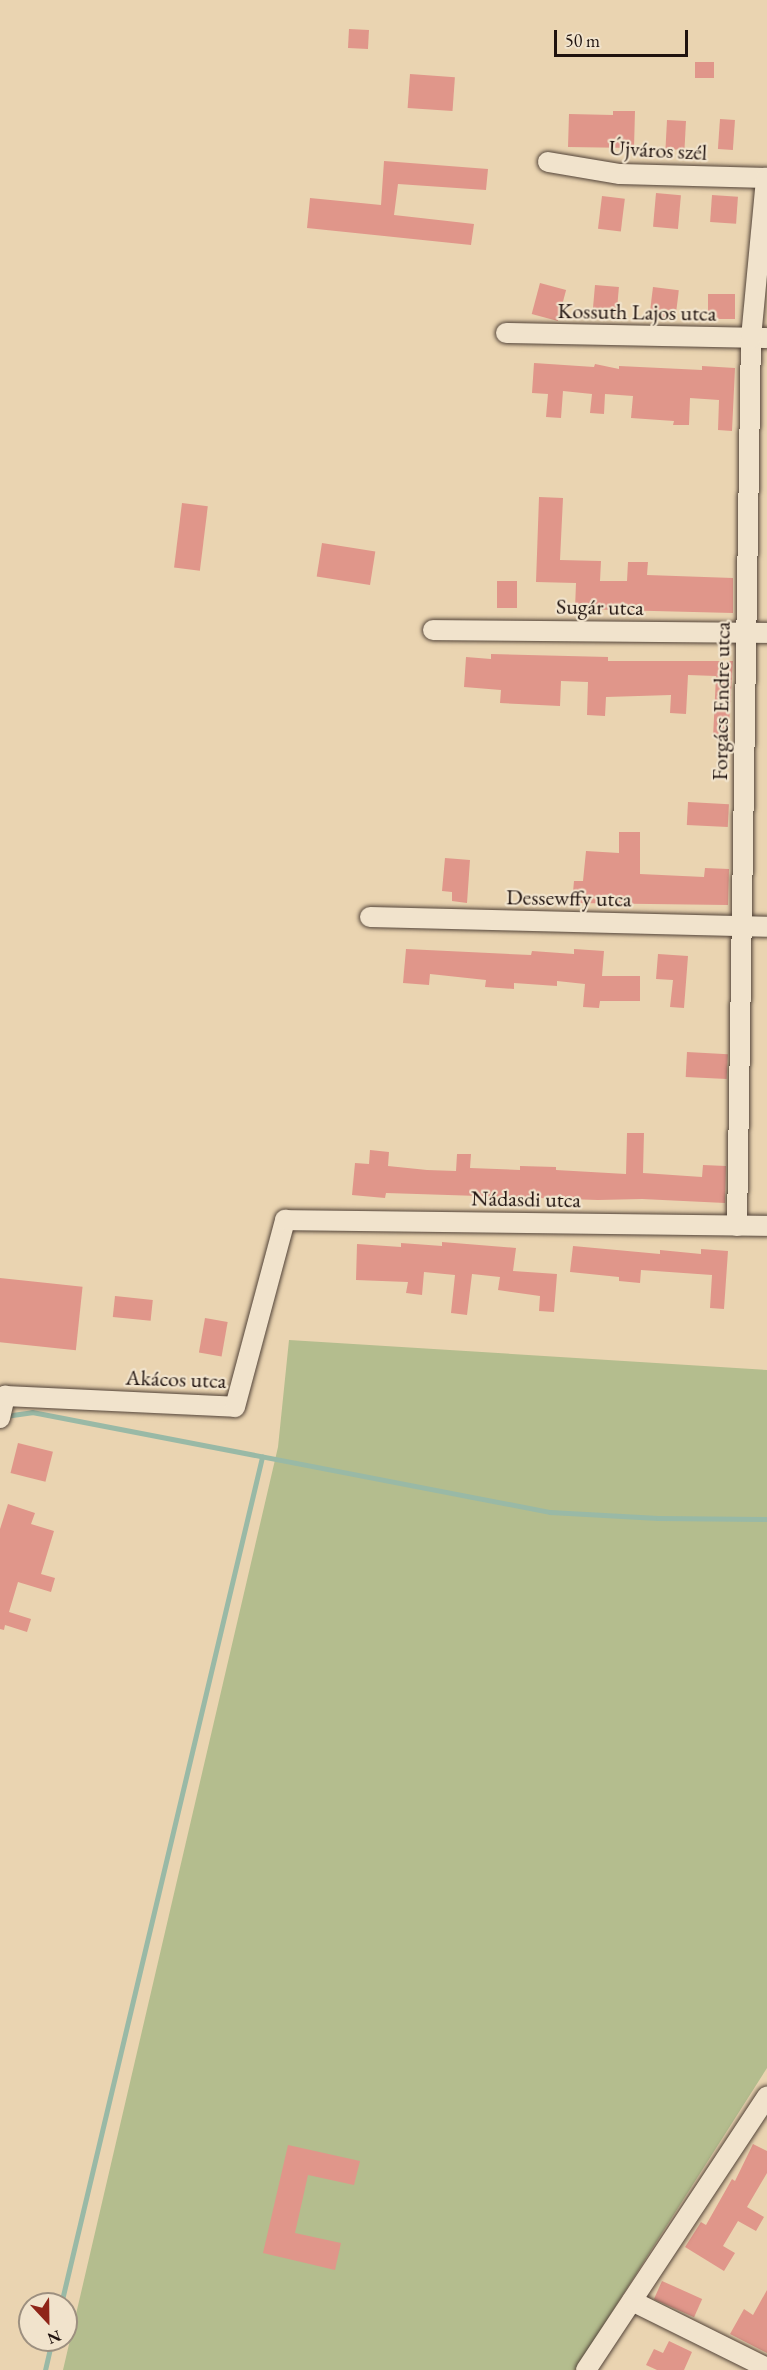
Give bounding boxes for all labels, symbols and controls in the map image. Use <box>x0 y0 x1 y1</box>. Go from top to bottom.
scale bar <box>557 18 690 56</box>
text: 50 m <box>565 29 600 52</box>
street label: Újváros szél <box>608 134 708 166</box>
street label: Kossuth Lajos utca <box>557 297 717 327</box>
street label: Sugár utca <box>556 593 644 621</box>
street label: Forgács Endre utca <box>706 621 736 781</box>
street label: Dessewffy utca <box>506 884 632 912</box>
street label: Nádasdi utca <box>471 1185 581 1213</box>
street label: Akácos utca <box>125 1364 227 1394</box>
north arrow <box>18 2292 78 2352</box>
text: N <box>44 2325 64 2349</box>

